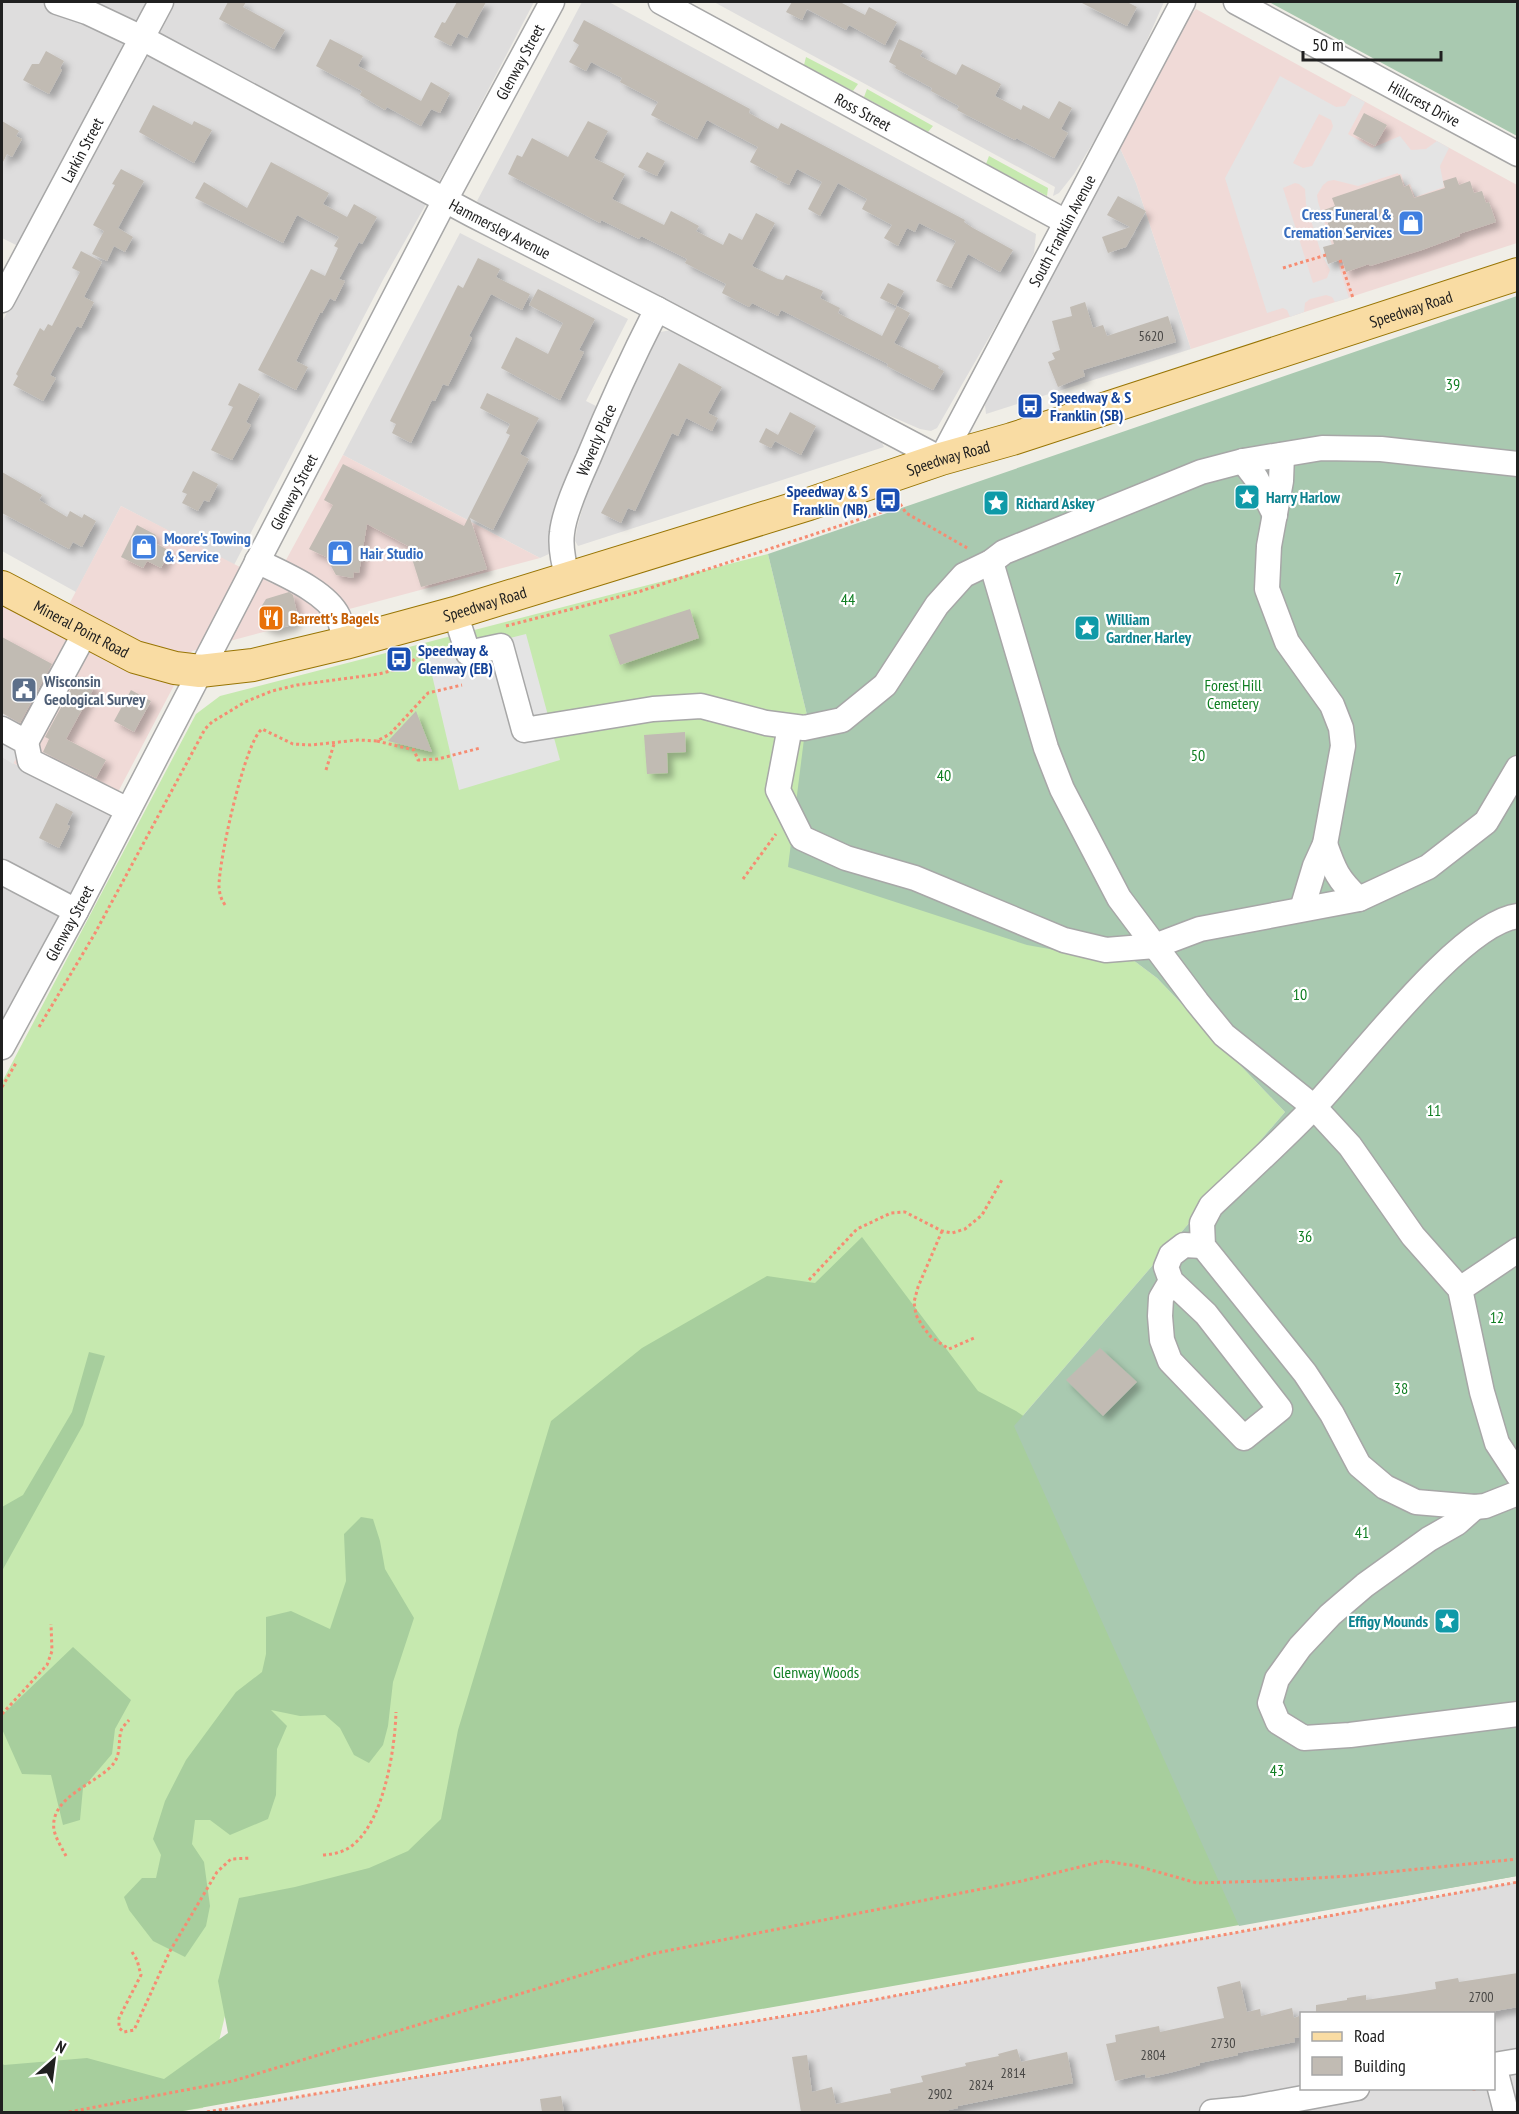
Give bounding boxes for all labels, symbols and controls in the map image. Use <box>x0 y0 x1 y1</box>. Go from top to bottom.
street label: Glenway Street <box>491 20 549 103</box>
scale bar <box>1303 24 1441 62</box>
text: 50 m <box>1312 33 1344 56</box>
street label: Hillcrest Drive <box>1385 76 1464 131</box>
street label: Ross Street <box>831 88 895 136</box>
street label: Larkin Street <box>57 114 108 186</box>
street label: South Franklin Avenue <box>1024 171 1100 290</box>
street label: Hammersley Avenue <box>446 194 554 263</box>
place label: Cress Funeral & Cremation Services <box>1284 204 1392 242</box>
shop icon: Cress Funeral & Cremation Services <box>1396 208 1426 238</box>
street label: Speedway Road <box>1367 286 1455 332</box>
house number: 5620 <box>1138 327 1164 345</box>
park label: 39 <box>1446 374 1460 394</box>
place label: Speedway & S Franklin (SB) <box>1050 387 1131 425</box>
bus stop icon: Speedway & S Franklin (SB) <box>1015 391 1045 421</box>
street label: Waverly Place <box>572 401 620 479</box>
street label: Speedway Road <box>904 436 992 480</box>
street label: Glenway Street <box>265 450 322 533</box>
place label: Speedway & S Franklin (NB) <box>787 481 868 519</box>
place icon: Harry Harlow <box>1232 482 1262 512</box>
bus stop icon: Speedway & S Franklin (NB) <box>873 485 903 515</box>
place label: Harry Harlow <box>1266 487 1340 507</box>
place icon: Richard Askey <box>981 488 1011 518</box>
place label: Richard Askey <box>1016 493 1095 513</box>
place label: Moore's Towing & Service <box>164 528 251 566</box>
shop icon: Moore's Towing & Service <box>129 532 159 562</box>
shop icon: Hair Studio <box>325 538 355 568</box>
place label: Hair Studio <box>360 543 423 563</box>
park label: 7 <box>1394 568 1402 588</box>
street label: Speedway Road <box>441 582 529 626</box>
park label: 44 <box>841 589 855 609</box>
street label: Mineral Point Road <box>31 596 133 662</box>
restaurant icon: Barrett's Bagels <box>256 603 286 633</box>
place label: Barrett's Bagels <box>290 608 379 628</box>
place label: William Gardner Harley <box>1105 609 1192 647</box>
place icon: William Gardner Harley <box>1072 613 1102 643</box>
place label: Speedway & Glenway (EB) <box>418 640 493 678</box>
bus stop icon: Speedway & Glenway (EB) <box>384 644 414 674</box>
place label: Wisconsin Geological Survey <box>43 671 146 709</box>
public building icon: Wisconsin Geological Survey <box>9 675 39 705</box>
park label: Forest Hill Cemetery <box>1204 675 1262 713</box>
park label: 50 <box>1191 745 1205 765</box>
park label: 40 <box>937 765 951 785</box>
street label: Glenway Street <box>41 881 98 964</box>
park label: 10 <box>1293 984 1307 1004</box>
park label: 11 <box>1427 1100 1441 1120</box>
park label: 36 <box>1298 1226 1312 1246</box>
park label: 12 <box>1490 1307 1504 1327</box>
park label: 38 <box>1394 1378 1408 1398</box>
park label: 41 <box>1355 1522 1369 1542</box>
place icon: Effigy Mounds <box>1432 1606 1462 1636</box>
place label: Effigy Mounds <box>1348 1611 1428 1631</box>
park label: Glenway Woods <box>773 1662 859 1682</box>
park label: 43 <box>1270 1760 1284 1780</box>
house number: 2700 <box>1468 1988 1494 2006</box>
legend <box>1300 2012 1495 2090</box>
text: Road <box>1354 2024 1385 2047</box>
north arrow <box>24 2030 84 2090</box>
house number: 2730 <box>1210 2034 1236 2052</box>
text: N <box>53 2036 70 2058</box>
house number: 2804 <box>1140 2046 1166 2064</box>
text: Building <box>1354 2054 1406 2077</box>
house number: 2814 <box>1000 2064 1026 2082</box>
house number: 2824 <box>968 2076 994 2094</box>
house number: 2902 <box>927 2085 953 2103</box>

